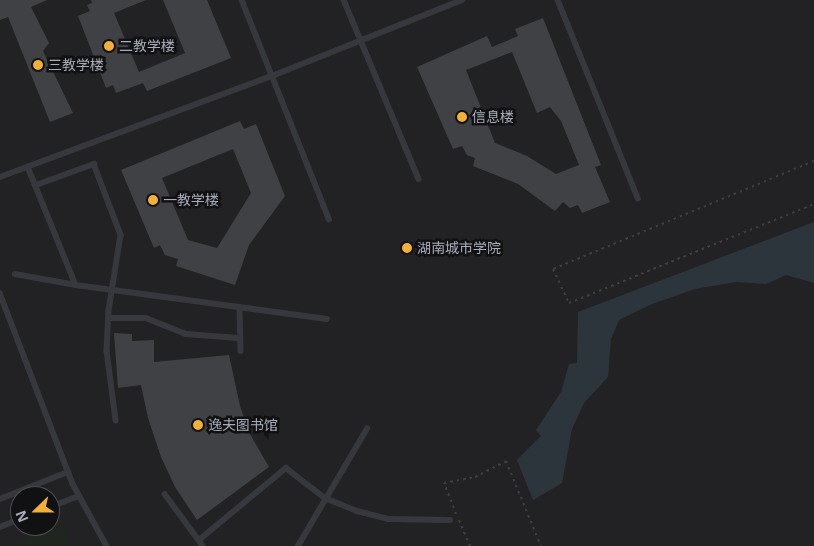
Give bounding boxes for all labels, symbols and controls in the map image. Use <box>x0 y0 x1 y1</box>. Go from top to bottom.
place label: 二教学楼 <box>119 38 175 54</box>
marker: 二教学楼 <box>103 40 115 52</box>
place label: 三教学楼 <box>48 57 104 73</box>
marker: 三教学楼 <box>32 59 44 71</box>
place label: 信息楼 <box>472 109 514 125</box>
marker: 信息楼 <box>456 111 468 123</box>
place label: 一教学楼 <box>163 192 219 208</box>
marker: 一教学楼 <box>147 194 159 206</box>
place label: 湖南城市学院 <box>417 240 501 256</box>
marker: 湖南城市学院 <box>401 242 413 254</box>
place label: 逸夫图书馆 <box>208 417 278 433</box>
marker: 逸夫图书馆 <box>192 419 204 431</box>
north arrow <box>10 486 60 536</box>
text: N <box>11 508 33 525</box>

